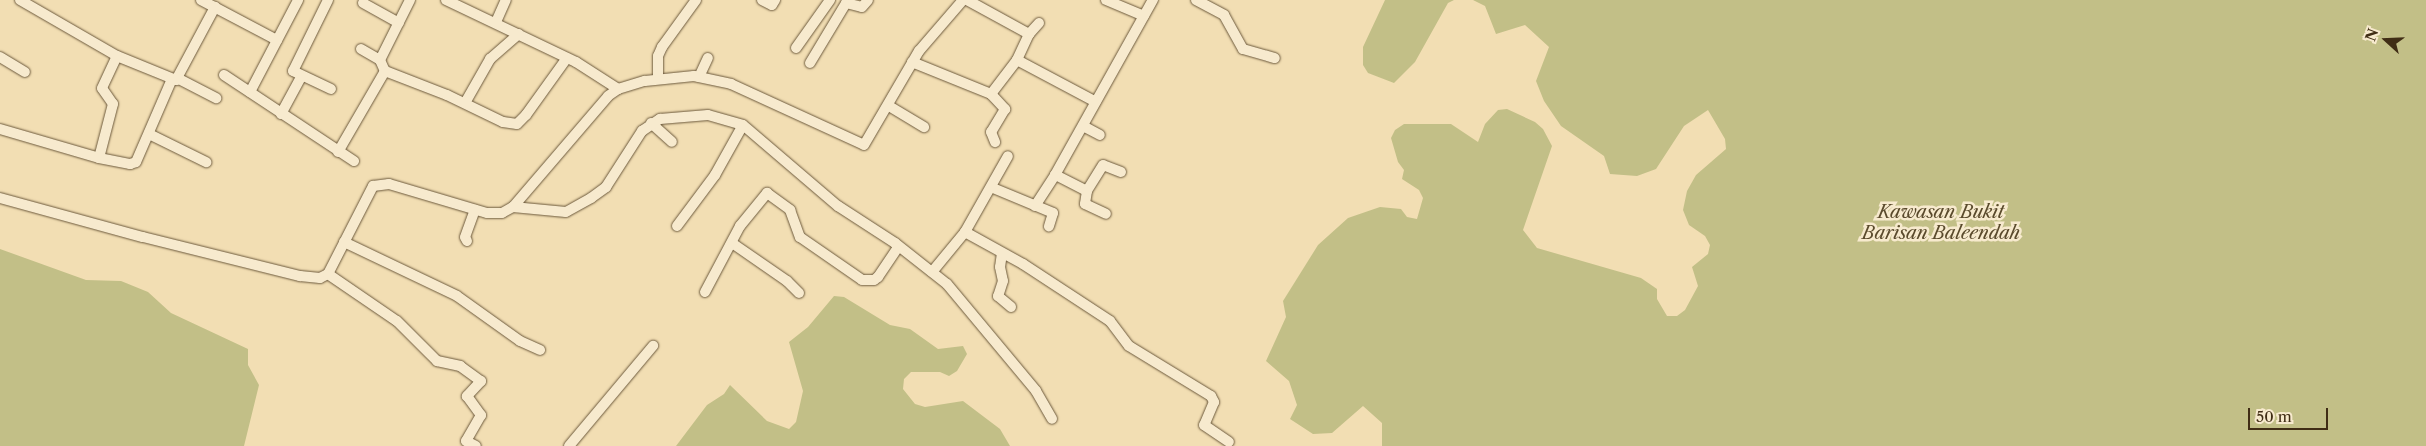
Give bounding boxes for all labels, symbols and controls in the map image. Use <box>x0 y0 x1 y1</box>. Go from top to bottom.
north arrow <box>2361 15 2411 65</box>
text: N <box>2361 26 2382 44</box>
park label: Kawasan Bukit Barisan Baleendah <box>1862 202 2020 244</box>
scale bar <box>2251 398 2331 430</box>
text: 50 m <box>2256 407 2292 426</box>

